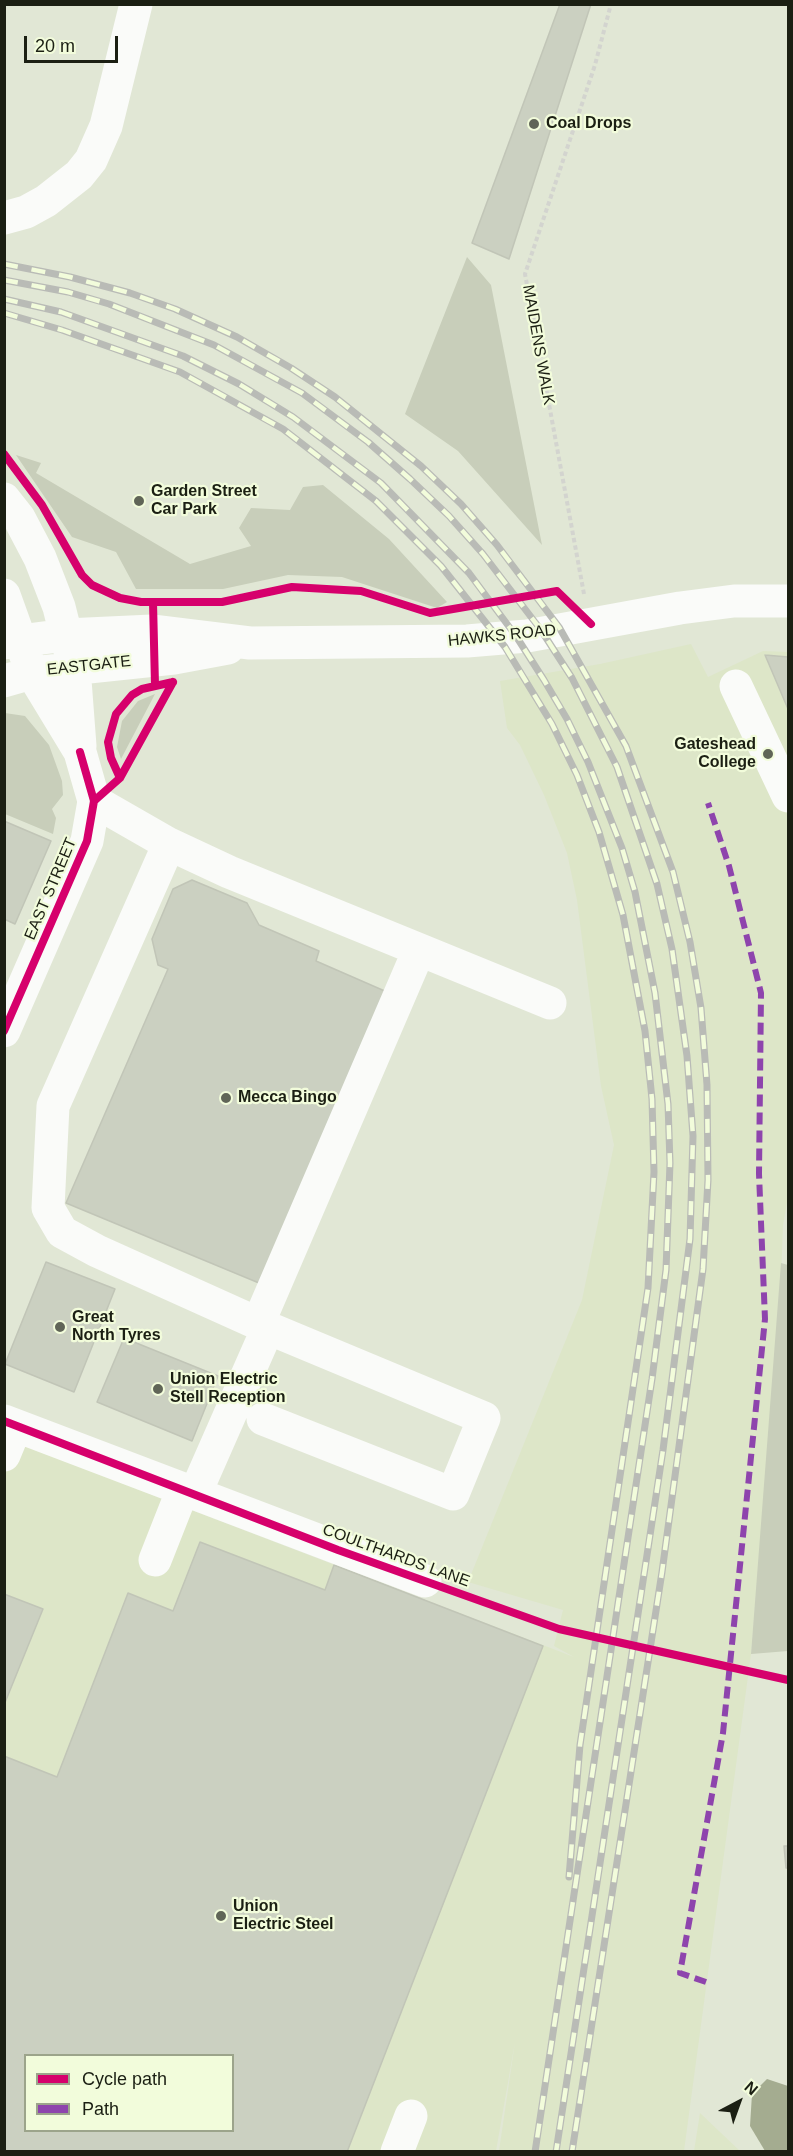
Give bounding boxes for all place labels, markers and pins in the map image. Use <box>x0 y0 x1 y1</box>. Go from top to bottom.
place label: Coal Drops <box>546 114 631 134</box>
marker: Coal Drops <box>527 117 541 131</box>
place label: Garden Street Car Park <box>151 482 257 520</box>
marker: Garden Street Car Park <box>132 494 146 508</box>
place label: Gateshead College <box>674 735 756 773</box>
marker: Gateshead College <box>761 747 775 761</box>
place label: Mecca Bingo <box>238 1088 337 1108</box>
marker: Mecca Bingo <box>219 1091 233 1105</box>
place label: Great North Tyres <box>72 1308 161 1346</box>
marker: Great North Tyres <box>53 1320 67 1334</box>
place label: Union Electric Stell Reception <box>170 1370 286 1408</box>
marker: Union Electric Stell Reception <box>151 1382 165 1396</box>
place label: Union Electric Steel <box>233 1897 334 1935</box>
marker: Union Electric Steel <box>214 1909 228 1923</box>

